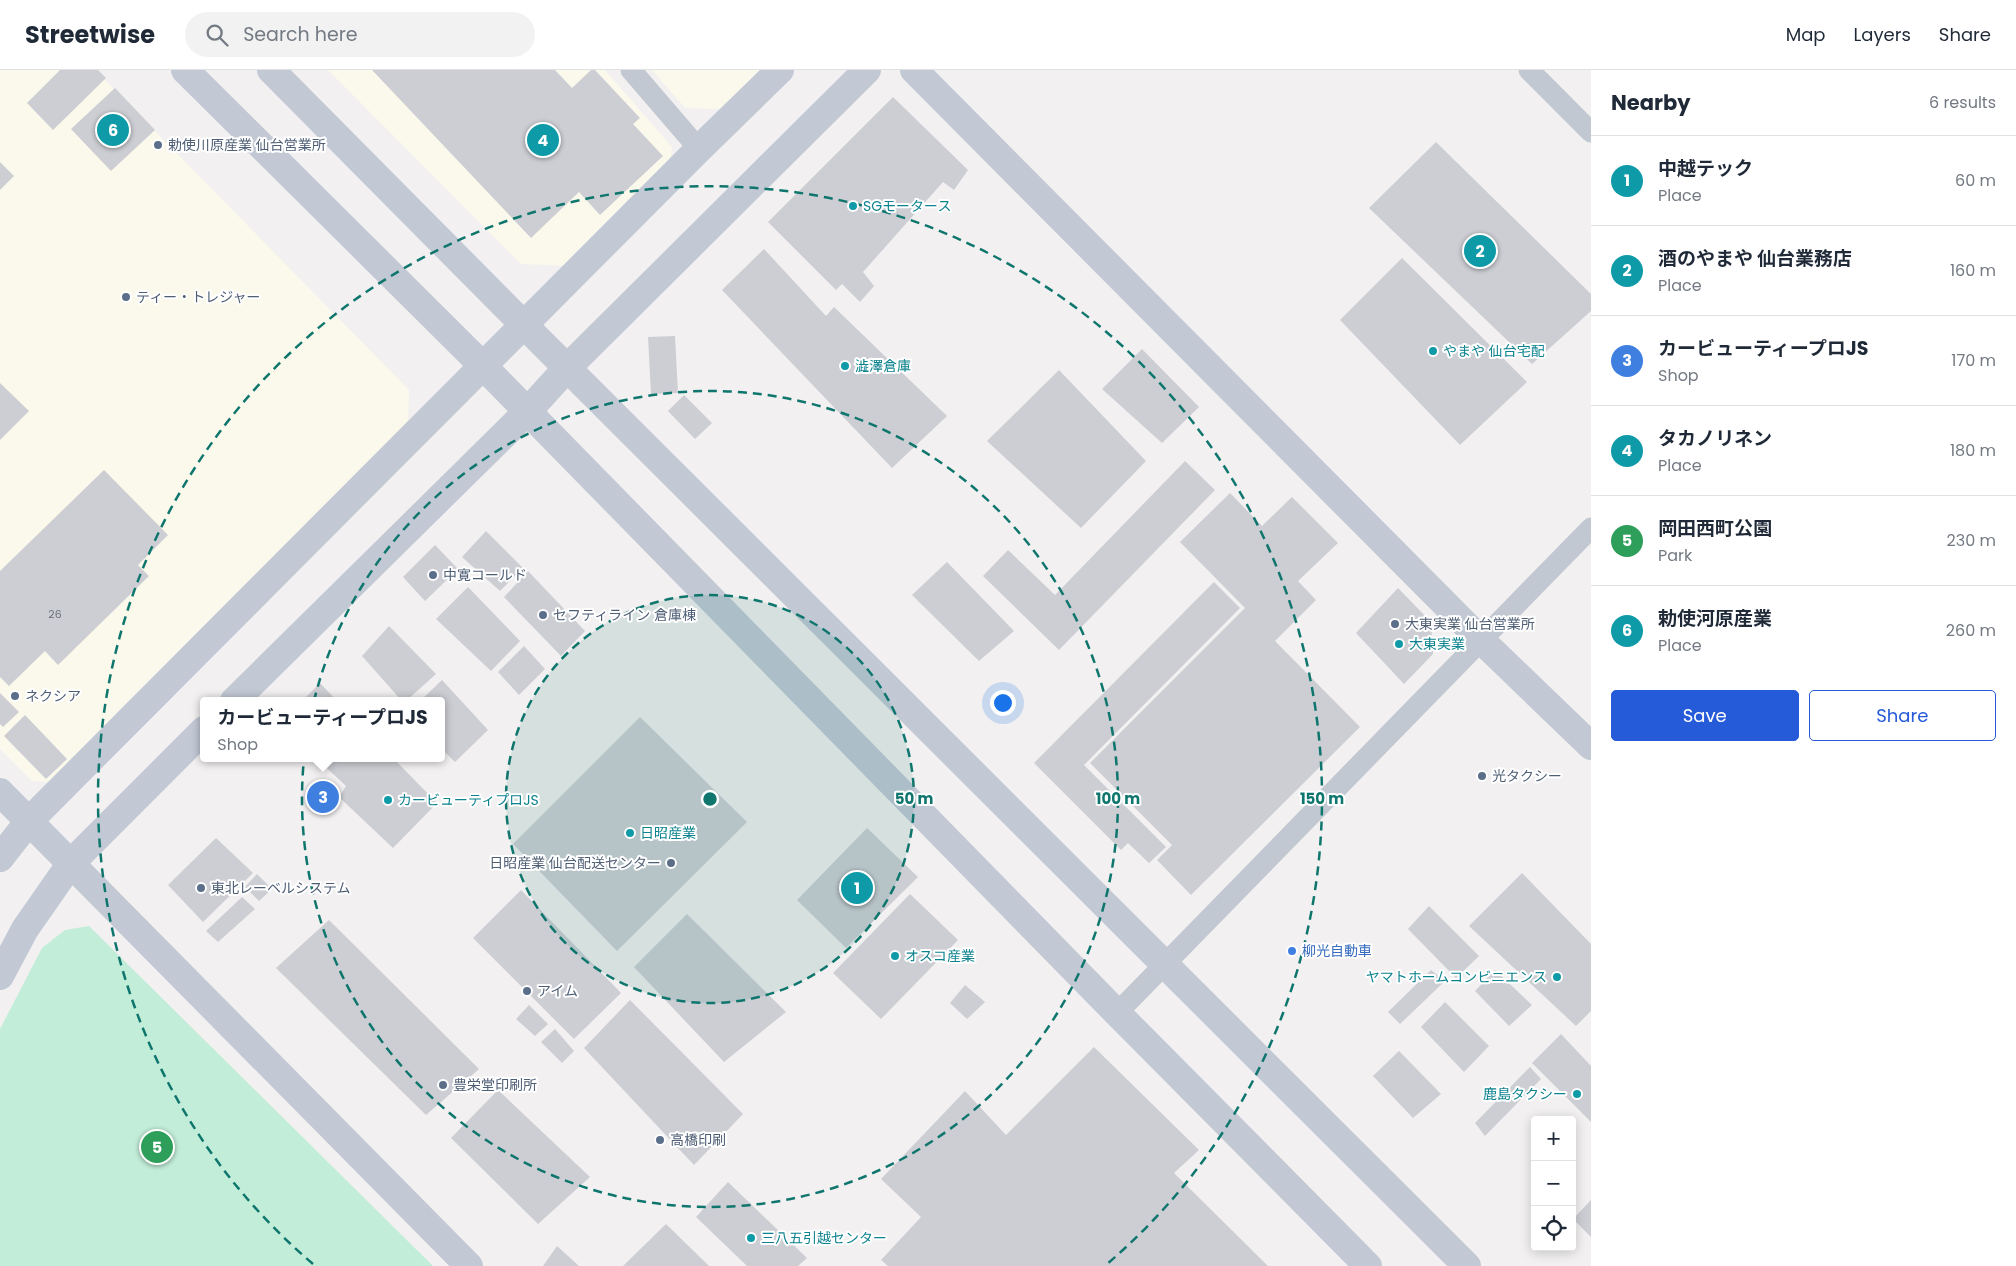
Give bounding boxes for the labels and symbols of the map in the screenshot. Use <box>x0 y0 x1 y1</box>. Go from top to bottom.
pin: 6 <box>97 111 129 149</box>
pin: 4 <box>527 121 559 159</box>
place label: 勅使川原産業 仙台営業所 <box>168 135 326 155</box>
marker: 勅使川原産業 仙台営業所 <box>152 139 164 151</box>
place label: SGモータース <box>863 196 951 216</box>
marker: SGモータース <box>847 200 859 212</box>
pin: 2 <box>1464 232 1496 270</box>
place label: ティー・トレジャー <box>136 287 260 307</box>
marker: ティー・トレジャー <box>120 291 132 303</box>
place label: やまや 仙台宅配 <box>1443 341 1545 361</box>
marker: やまや 仙台宅配 <box>1427 345 1439 357</box>
place label: 澁澤倉庫 <box>855 356 911 376</box>
marker: 澁澤倉庫 <box>839 360 851 372</box>
place label: 中寛コールド <box>443 565 527 585</box>
marker: 中寛コールド <box>427 569 439 581</box>
place label: セフティライン 倉庫棟 <box>553 605 696 625</box>
house number: 26 <box>48 606 62 622</box>
marker: セフティライン 倉庫棟 <box>537 609 549 621</box>
place label: 大東実業 仙台営業所 <box>1405 614 1535 634</box>
marker: 大東実業 仙台営業所 <box>1389 618 1401 630</box>
place label: 大東実業 <box>1409 634 1465 654</box>
marker: 大東実業 <box>1393 638 1405 650</box>
place label: ネクシア <box>25 686 81 706</box>
marker: ネクシア <box>9 690 21 702</box>
your location <box>990 690 1016 716</box>
place label: 光タクシー <box>1492 766 1562 786</box>
marker: 光タクシー <box>1476 770 1488 782</box>
pin: 3 <box>307 778 339 816</box>
text: 50 m <box>895 788 933 809</box>
text: 100 m <box>1096 788 1140 809</box>
text: 150 m <box>1300 788 1344 809</box>
place label: カービューティプロJS <box>398 790 539 810</box>
centre of rings <box>701 790 719 808</box>
marker: カービューティプロJS <box>382 794 394 806</box>
place label: 日昭産業 <box>640 823 696 843</box>
marker: 日昭産業 <box>624 827 636 839</box>
place label: 日昭産業 仙台配送センター <box>489 853 661 873</box>
marker: 日昭産業 仙台配送センター <box>665 857 677 869</box>
pin: 1 <box>841 869 873 907</box>
place label: 東北レーベルシステム <box>211 878 351 898</box>
marker: 東北レーベルシステム <box>195 882 207 894</box>
place label: 柳光自動車 <box>1302 941 1372 961</box>
marker: 柳光自動車 <box>1286 945 1298 957</box>
place label: オスコ産業 <box>905 946 975 966</box>
marker: オスコ産業 <box>889 950 901 962</box>
place label: ヤマトホームコンビニエンス <box>1366 967 1547 987</box>
marker: ヤマトホームコンビニエンス <box>1551 971 1563 983</box>
place label: アイム <box>537 981 578 1001</box>
marker: アイム <box>521 985 533 997</box>
place label: 豊栄堂印刷所 <box>453 1075 537 1095</box>
marker: 豊栄堂印刷所 <box>437 1079 449 1091</box>
place label: 鹿島タクシー <box>1483 1084 1567 1104</box>
marker: 鹿島タクシー <box>1571 1088 1583 1100</box>
pin: 5 <box>141 1128 173 1166</box>
place label: 高橋印刷 <box>670 1130 726 1150</box>
marker: 高橋印刷 <box>654 1134 666 1146</box>
place label: 三八五引越センター <box>761 1228 887 1248</box>
marker: 三八五引越センター <box>745 1232 757 1244</box>

